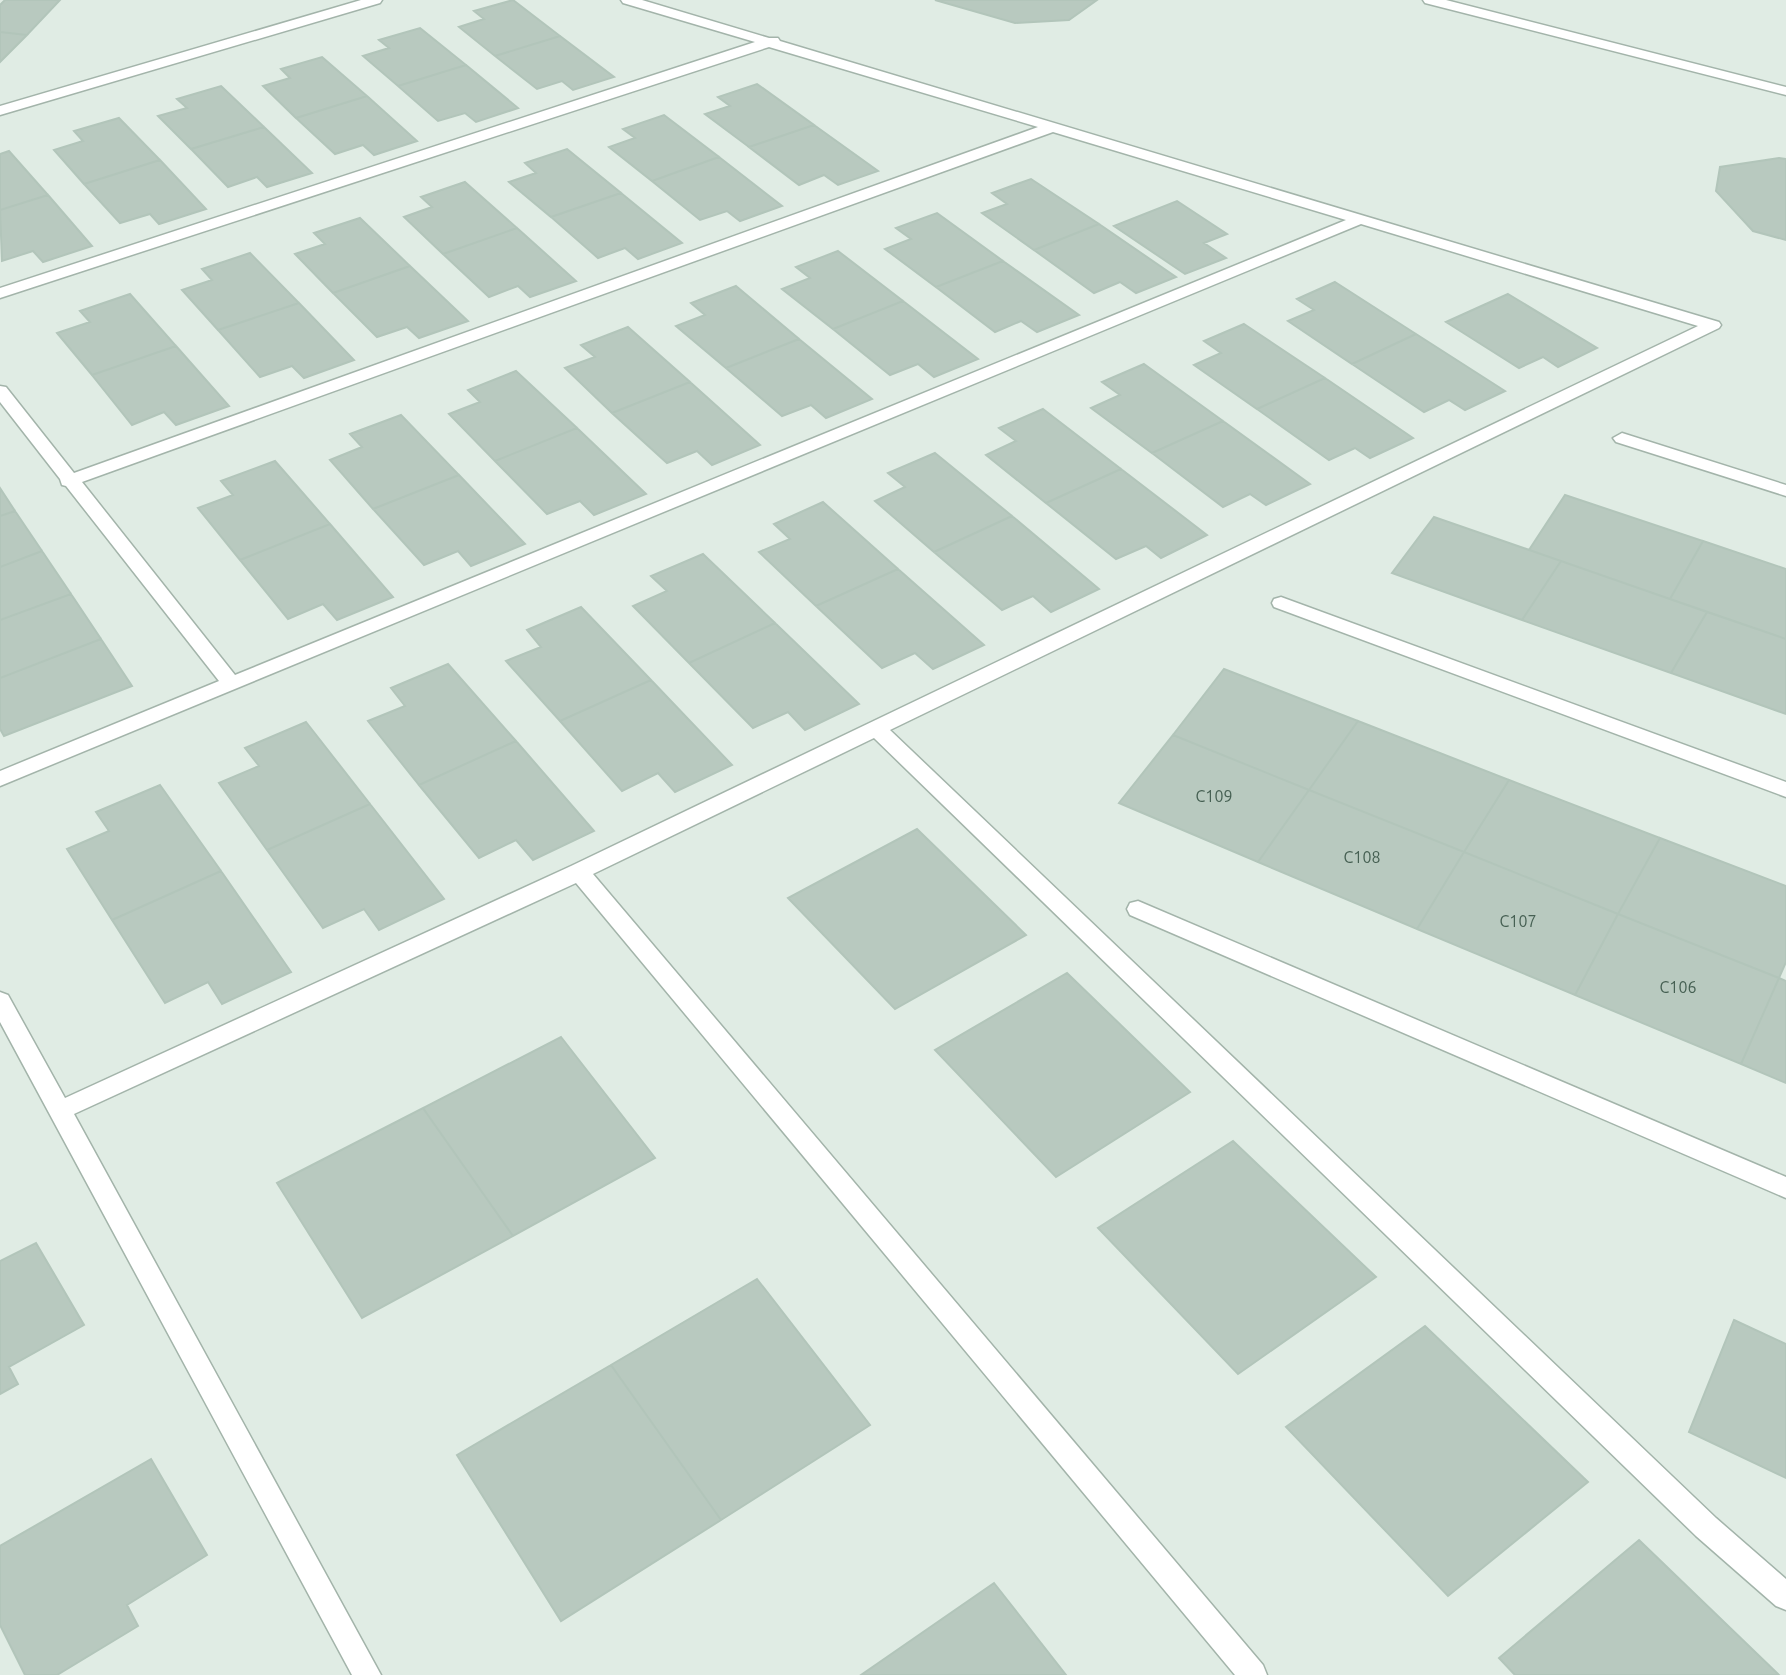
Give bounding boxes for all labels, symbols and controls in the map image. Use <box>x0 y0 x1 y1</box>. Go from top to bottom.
house number: C109 <box>1196 787 1232 805</box>
house number: C108 <box>1344 848 1380 866</box>
house number: C107 <box>1500 912 1536 930</box>
house number: C106 <box>1660 978 1696 996</box>

